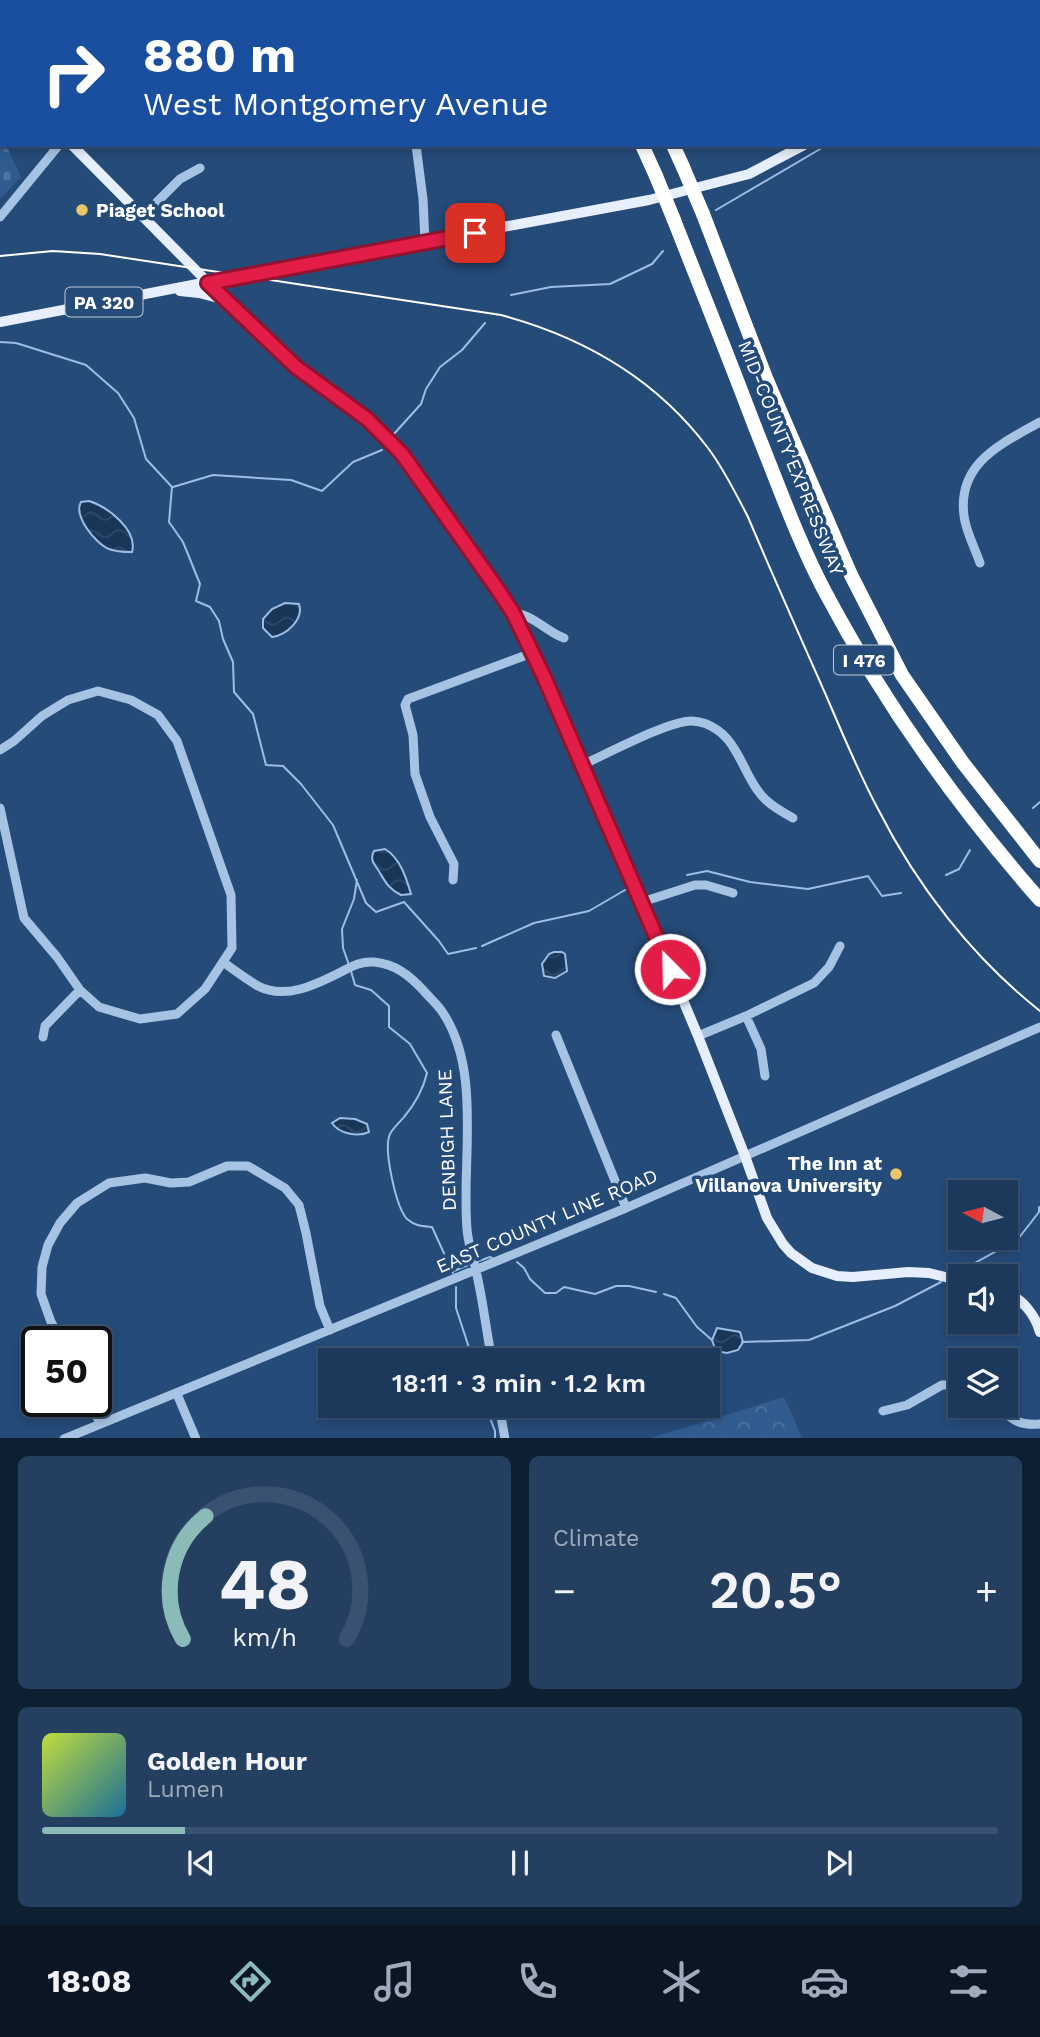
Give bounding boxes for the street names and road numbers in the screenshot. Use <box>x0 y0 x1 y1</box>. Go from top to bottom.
road number: PA 320 <box>66 288 142 316</box>
street label: MID-COUNTY EXPRESSWAY <box>733 337 849 579</box>
road number: I 476 <box>834 646 894 674</box>
street label: DENBIGH LANE <box>433 1069 461 1211</box>
street label: EAST COUNTY LINE ROAD <box>433 1164 661 1278</box>

